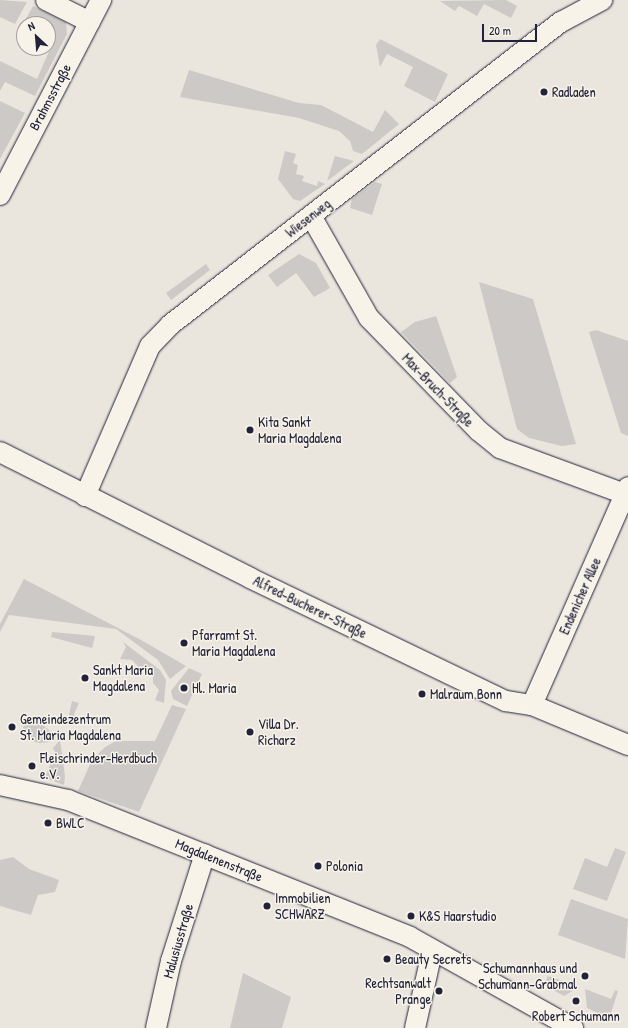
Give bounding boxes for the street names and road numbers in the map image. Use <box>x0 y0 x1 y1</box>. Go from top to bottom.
street label: Brahmsstraße <box>25 61 75 133</box>
street label: Wiesenweg <box>282 195 334 241</box>
street label: Max-Bruch-Straße <box>399 350 477 430</box>
street label: Endenicher Allee <box>556 555 604 637</box>
street label: Alfred-Bucherer-Straße <box>250 572 370 642</box>
street label: Magdalenenstraße <box>173 835 265 885</box>
street label: Malusiusstraße <box>159 902 197 980</box>

